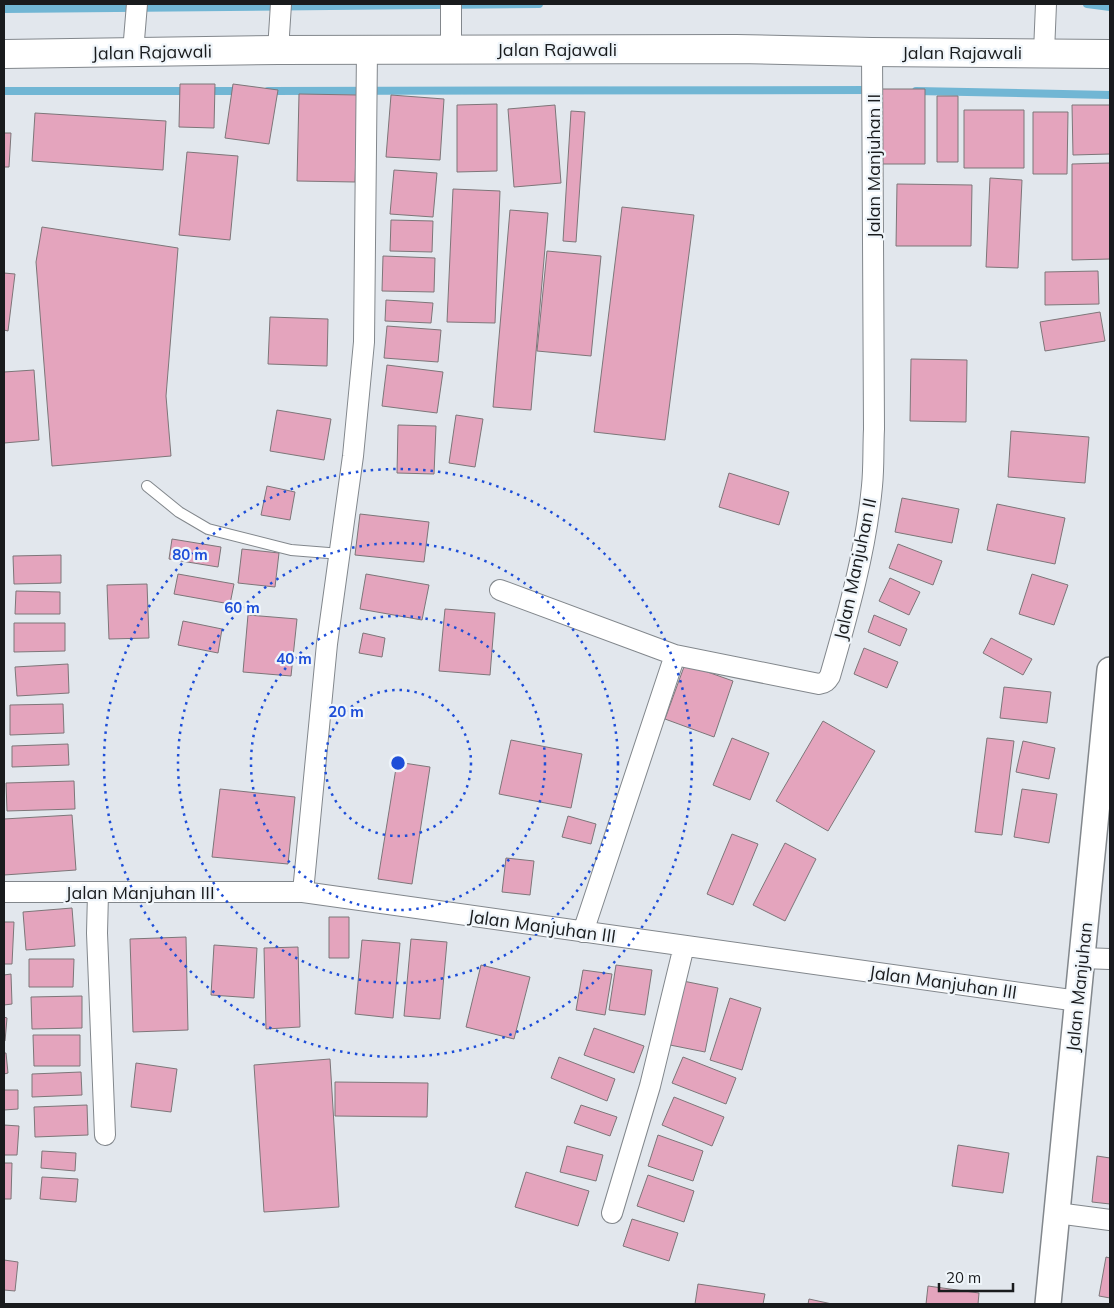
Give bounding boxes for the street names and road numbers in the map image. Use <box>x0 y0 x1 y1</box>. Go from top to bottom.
street label: Jalan Rajawali <box>497 38 617 61</box>
street label: Jalan Rajawali <box>92 39 212 65</box>
street label: Jalan Rajawali <box>902 41 1022 64</box>
street label: Jalan Manjuhan II <box>862 94 885 238</box>
street label: Jalan Manjuhan II <box>829 496 881 642</box>
street label: Jalan Manjuhan III <box>65 881 215 904</box>
street label: Jalan Manjuhan III <box>467 904 617 948</box>
street label: Jalan Manjuhan <box>1061 921 1097 1053</box>
street label: Jalan Manjuhan III <box>868 960 1018 1004</box>

